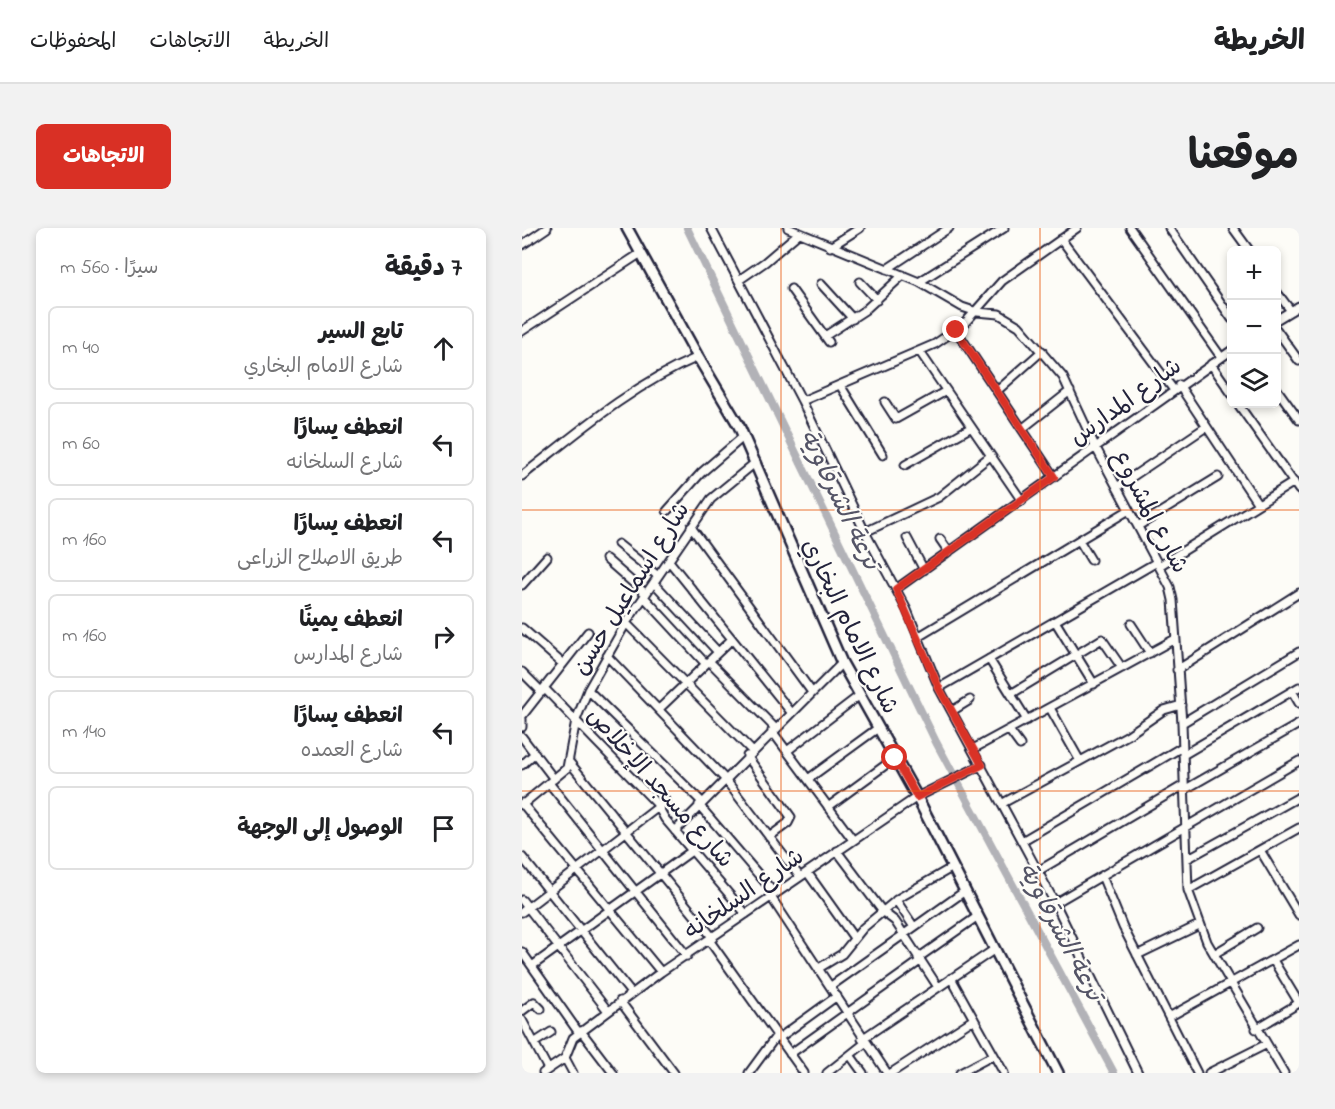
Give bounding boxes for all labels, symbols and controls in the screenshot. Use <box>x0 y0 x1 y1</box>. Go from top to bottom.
text: الخريطة <box>1214 22 1305 63</box>
text: المحفوظات <box>30 27 116 57</box>
text: الاتجاهات <box>149 27 231 57</box>
text: الخريطة <box>264 27 329 57</box>
button: الاتجاهات <box>36 124 171 189</box>
text: موقعنا <box>1188 127 1299 188</box>
map controls <box>1227 246 1281 408</box>
button: + <box>1227 246 1281 300</box>
text: 7 دقيقة <box>385 250 462 288</box>
text: سيرًا · 560 m <box>60 254 158 283</box>
button: − <box>1227 300 1281 354</box>
route end <box>942 316 968 342</box>
text: تابع السير <box>319 317 403 349</box>
icon: ahead <box>427 332 460 365</box>
text: 40 m <box>62 334 99 363</box>
street label: شارع المدارس <box>1063 350 1190 456</box>
text: شارع الامام البخاري <box>244 353 403 382</box>
button: layers <box>1227 354 1281 408</box>
text: انعطف يسارًا <box>294 413 403 445</box>
water label: ترعة الشرقاوية <box>788 424 891 581</box>
icon: left <box>427 428 460 461</box>
text: 60 m <box>62 430 100 459</box>
street label: شارع المشروع <box>1102 444 1196 580</box>
text: شارع السلخانه <box>286 449 403 478</box>
street label: شارع اسماعيل حسن <box>565 496 700 683</box>
text: انعطف يسارًا <box>294 509 403 541</box>
icon: left <box>427 524 460 557</box>
text: 160 m <box>62 526 106 555</box>
street label: شارع الامام البخاري <box>791 533 906 721</box>
text: طريق الاصلاح الزراعى <box>237 545 403 574</box>
text: انعطف يمينًا <box>299 605 403 637</box>
icon: right <box>427 620 460 653</box>
text: 160 m <box>62 622 106 651</box>
text: شارع المدارس <box>293 641 403 670</box>
street label: شارع مسجد الإخلاص <box>577 700 741 877</box>
text: انعطف يسارًا <box>294 701 403 733</box>
icon: left <box>427 716 460 749</box>
text: 140 m <box>62 718 106 747</box>
text: شارع العمده <box>301 737 403 766</box>
route start <box>881 744 907 770</box>
icon: arrive <box>427 812 460 845</box>
text: الوصول إلى الوجهة <box>237 813 403 845</box>
street label: شارع السلخانه <box>677 840 812 950</box>
water label: ترعة الشرقاوية <box>1007 856 1114 1012</box>

